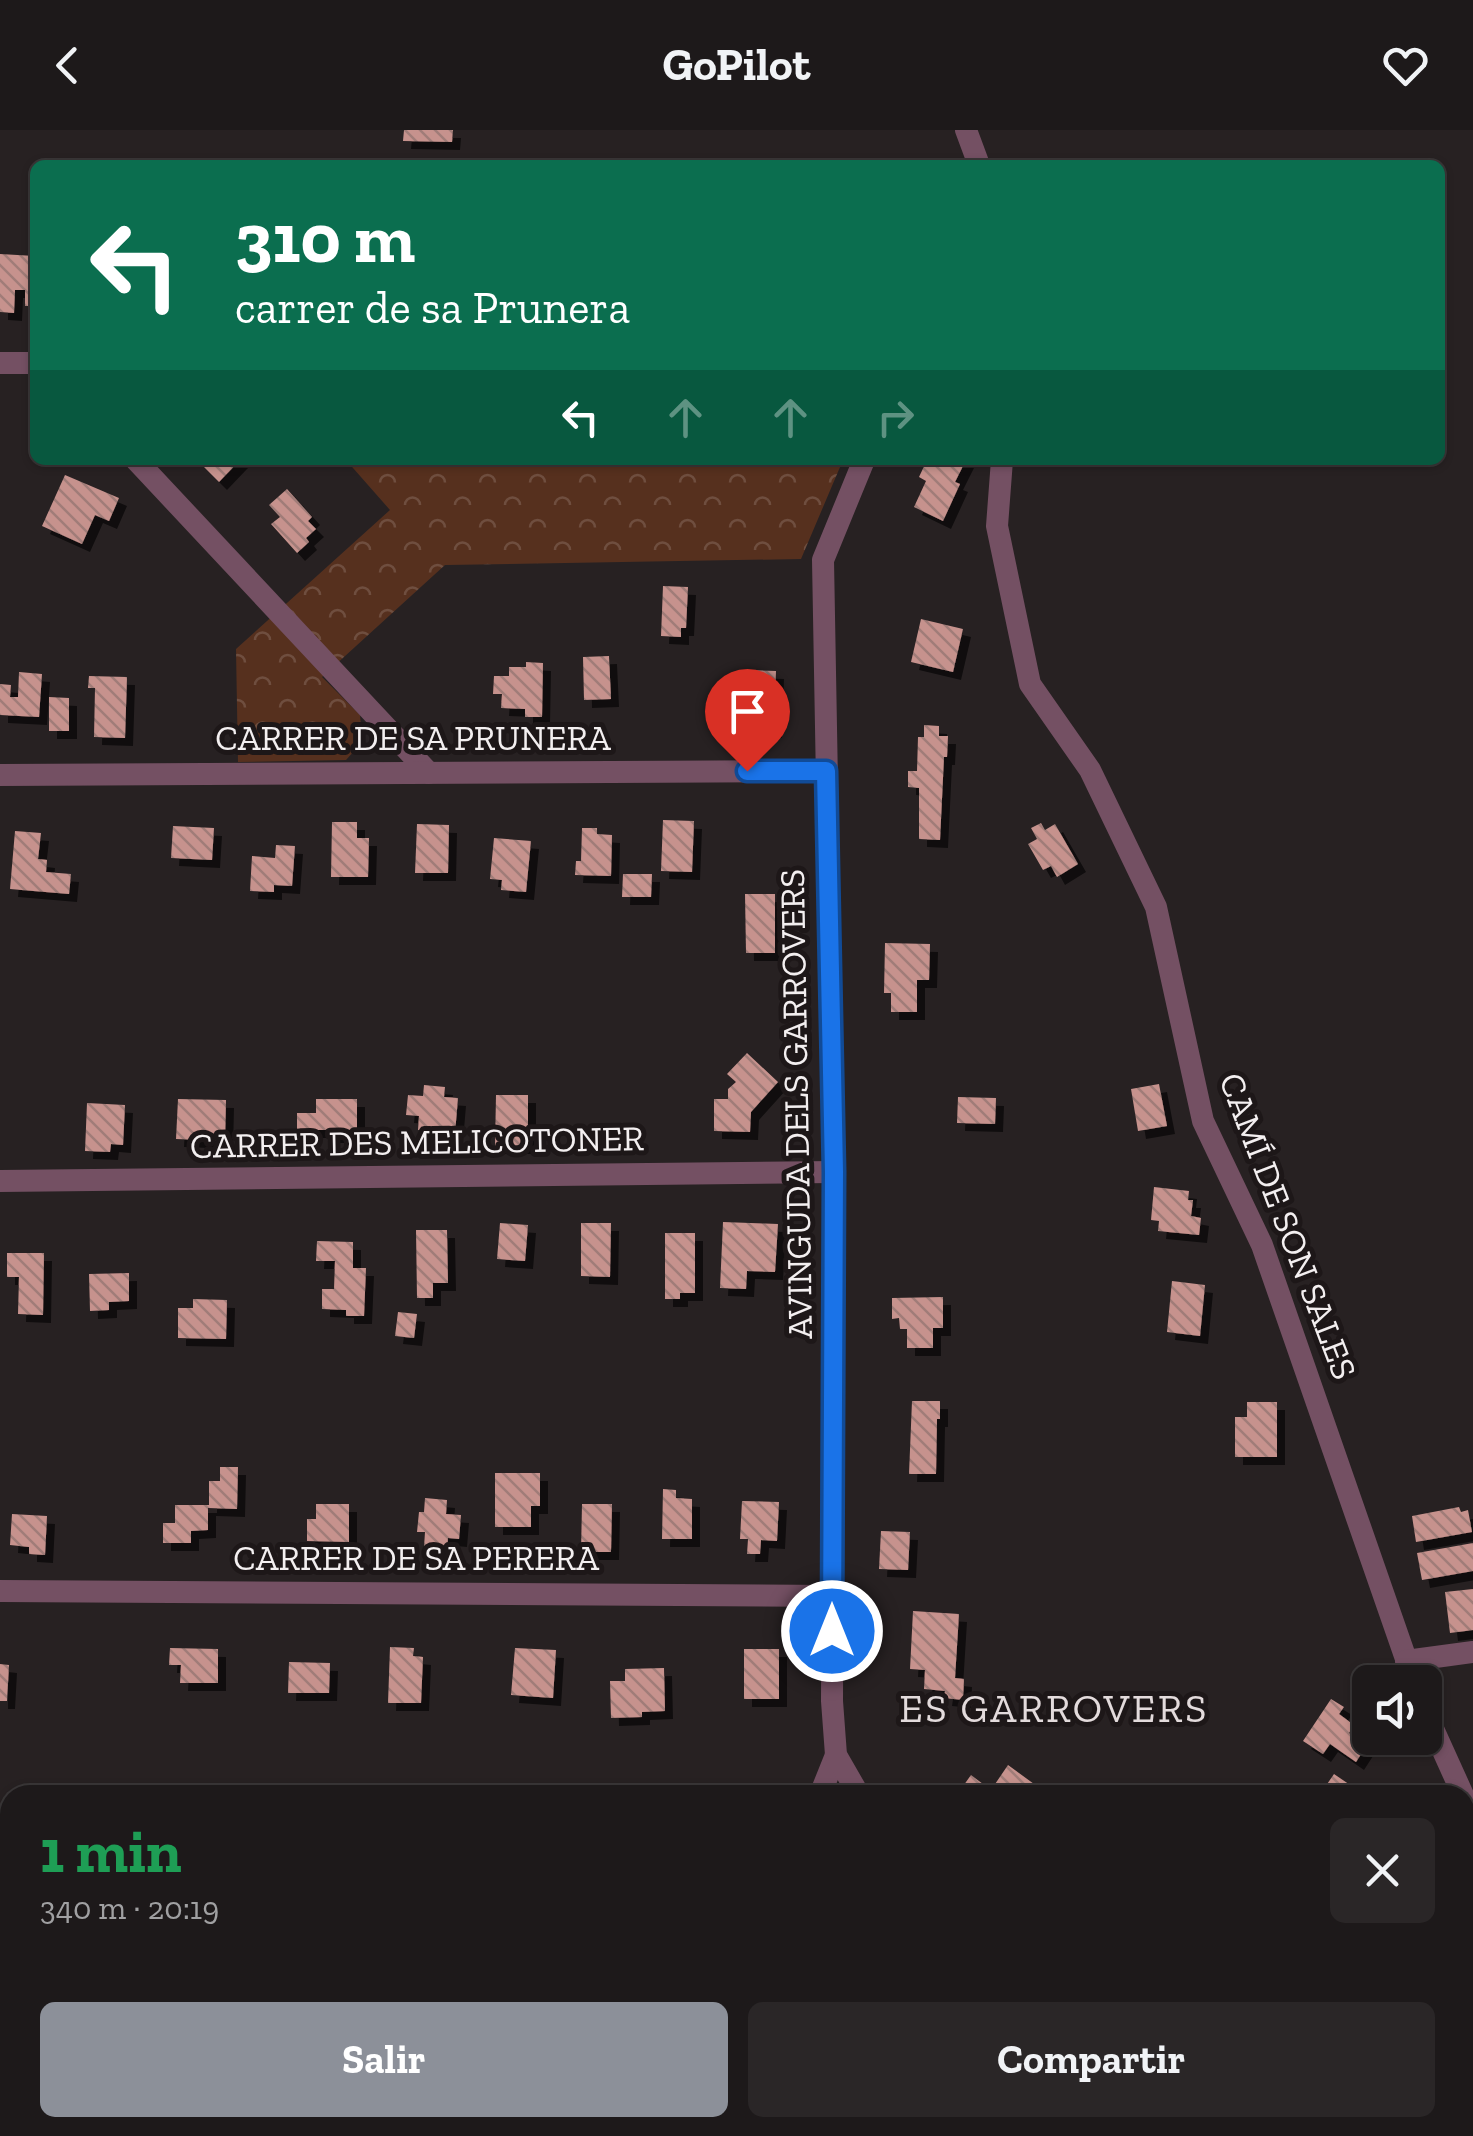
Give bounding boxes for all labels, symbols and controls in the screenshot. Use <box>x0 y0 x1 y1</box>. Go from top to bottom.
icon: back <box>40 38 95 93</box>
text: GoPilot <box>663 38 810 92</box>
icon: heart <box>1378 38 1433 93</box>
text: 310 m <box>235 196 415 280</box>
icon: left <box>70 200 200 330</box>
text: carrer de sa Prunera <box>235 281 630 335</box>
icon: left <box>553 390 608 445</box>
icon: ahead <box>658 390 713 445</box>
icon: ahead <box>763 390 818 445</box>
icon: right <box>868 390 923 445</box>
pin <box>705 669 790 772</box>
icon: arrive <box>720 684 775 739</box>
street label: CARRER DE SA PRUNERA <box>215 717 611 759</box>
street label: AVINGUDA DELS GARROVERS <box>771 869 821 1339</box>
street label: CAMÍ DE SON SALES <box>1210 1067 1366 1385</box>
street label: CARRER DES MELICOTONER <box>190 1117 645 1167</box>
street label: CARRER DE SA PERERA <box>233 1537 599 1579</box>
position arrow <box>780 1579 884 1683</box>
map controls <box>1352 1665 1442 1755</box>
button: sound <box>1352 1665 1442 1755</box>
district label: ES GARROVERS <box>899 1684 1209 1732</box>
text: 1 min <box>40 1815 182 1887</box>
button: close <box>1330 1818 1435 1923</box>
text: 340 m · 20:19 <box>40 1889 219 1927</box>
button: Salir <box>40 2002 728 2117</box>
button: Compartir <box>748 2002 1435 2117</box>

